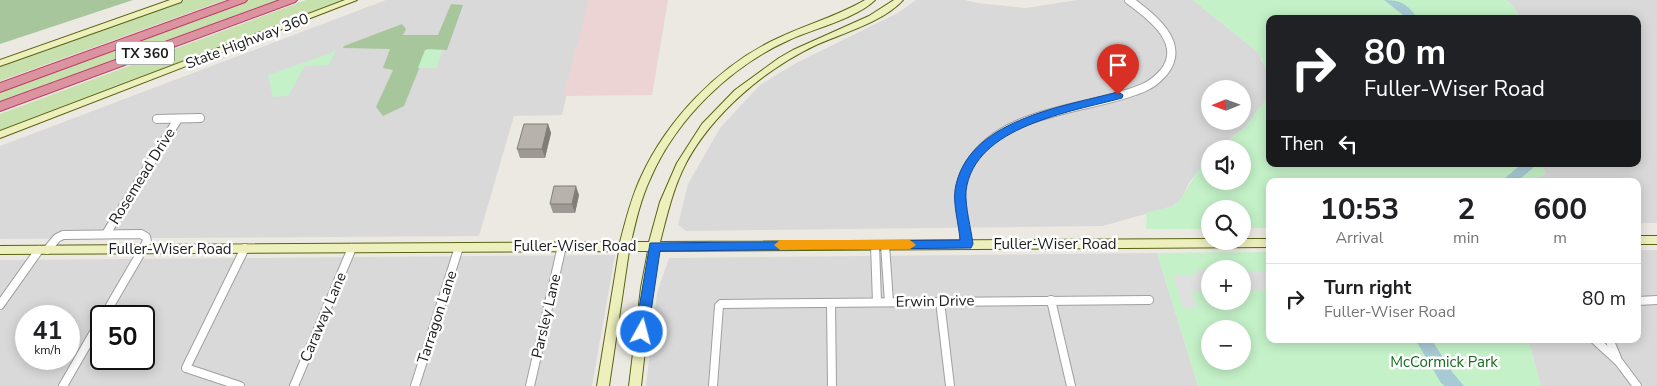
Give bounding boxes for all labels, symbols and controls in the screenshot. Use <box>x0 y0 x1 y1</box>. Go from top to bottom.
street label: State Highway 360 <box>183 8 311 74</box>
text: 80 m <box>1364 29 1446 76</box>
icon: right <box>1281 35 1346 100</box>
road number: TX 360 <box>116 42 174 64</box>
pin <box>1097 44 1139 95</box>
icon: arrive <box>1104 51 1132 79</box>
text: Fuller-Wiser Road <box>1364 74 1545 104</box>
north arrow <box>1201 80 1251 130</box>
map controls <box>1201 80 1251 370</box>
street label: Rosemead Drive <box>104 124 180 228</box>
icon: left <box>1334 130 1362 158</box>
text: Then <box>1281 131 1324 157</box>
button: sound <box>1201 140 1251 190</box>
text: 10:53 <box>1320 189 1399 230</box>
text: 2 <box>1457 189 1475 230</box>
text: 600 <box>1533 189 1587 230</box>
button: search <box>1201 200 1251 250</box>
text: Arrival <box>1335 227 1384 249</box>
text: min <box>1453 227 1479 249</box>
text: m <box>1553 227 1567 249</box>
street label: Fuller-Wiser Road <box>993 234 1117 254</box>
street label: Fuller-Wiser Road <box>513 236 637 256</box>
street label: Fuller-Wiser Road <box>108 239 232 259</box>
button: + <box>1201 260 1251 310</box>
street label: Tarragon Lane <box>413 268 461 366</box>
street label: Caraway Lane <box>295 269 351 365</box>
street label: Parsley Lane <box>527 272 565 360</box>
text: Turn right <box>1324 275 1411 301</box>
icon: right <box>1281 285 1309 313</box>
text: 80 m <box>1582 286 1626 312</box>
street label: Erwin Drive <box>896 290 974 312</box>
text: Fuller-Wiser Road <box>1324 301 1455 323</box>
speed limit sign: 50 <box>90 305 155 370</box>
position arrow <box>615 305 667 357</box>
text: 41 <box>32 314 63 348</box>
button: − <box>1201 320 1251 370</box>
text: km/h <box>34 342 61 358</box>
park label: McCormick Park <box>1390 352 1498 372</box>

